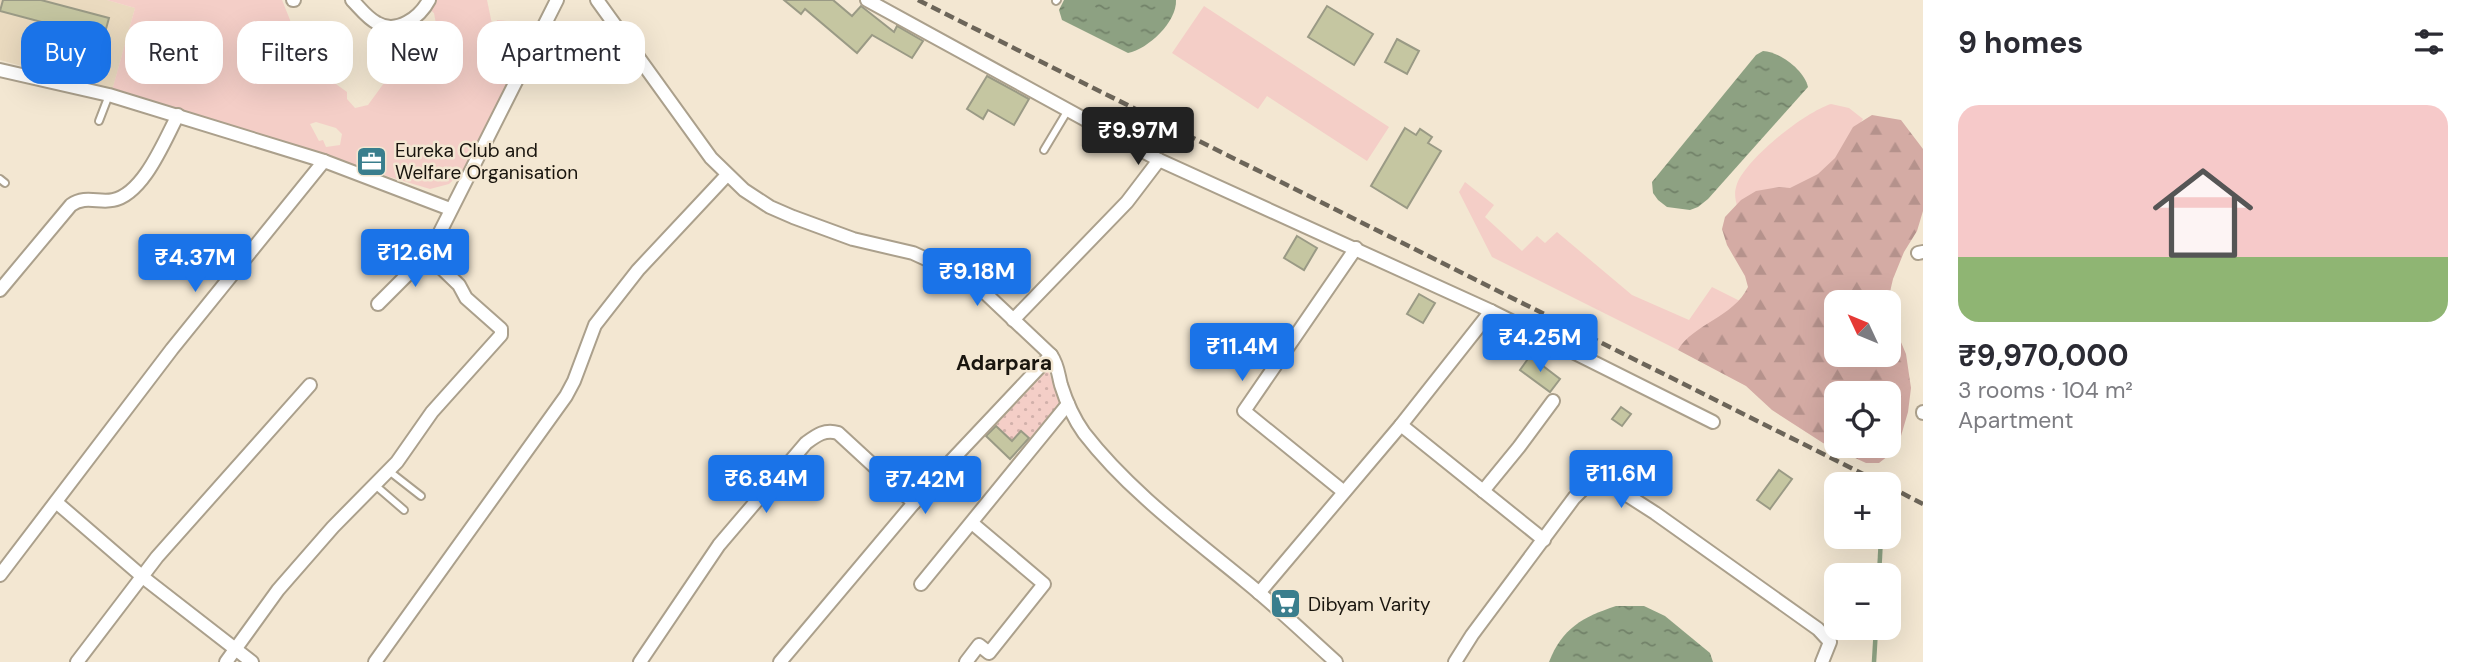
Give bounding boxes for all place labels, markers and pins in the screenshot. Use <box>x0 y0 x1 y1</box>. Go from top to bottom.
pin: ₹9.97M <box>1081 108 1195 167</box>
place label: Eureka Club and Welfare Organisation <box>395 138 578 185</box>
office icon: Eureka Club and Welfare Organisation <box>355 144 389 178</box>
pin: ₹12.6M <box>358 230 472 289</box>
pin: ₹4.37M <box>138 234 252 294</box>
pin: ₹9.18M <box>920 248 1034 308</box>
pin: ₹4.25M <box>1483 314 1597 374</box>
pin: ₹11.4M <box>1185 324 1299 383</box>
pin: ₹11.6M <box>1564 450 1678 510</box>
pin: ₹6.84M <box>709 456 823 515</box>
pin: ₹7.42M <box>868 456 982 516</box>
supermarket icon: Dibyam Varity <box>1268 587 1302 621</box>
place label: Dibyam Varity <box>1308 592 1431 617</box>

